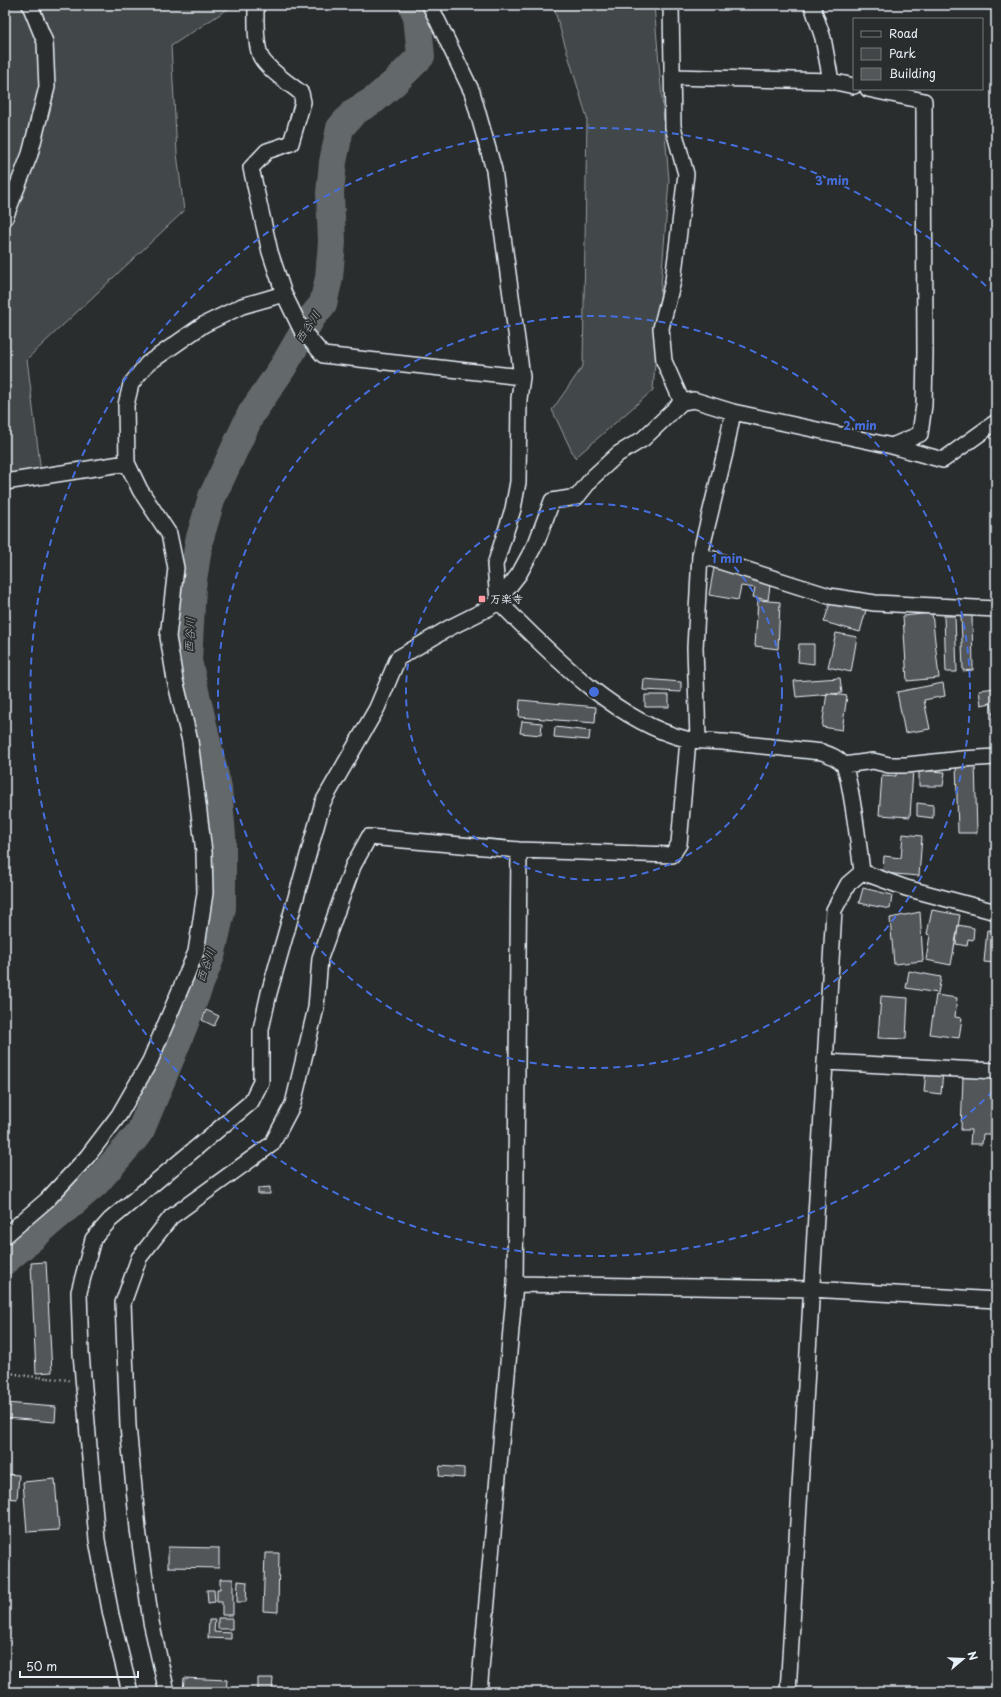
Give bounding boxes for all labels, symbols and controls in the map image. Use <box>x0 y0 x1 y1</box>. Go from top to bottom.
legend <box>853 18 983 90</box>
text: Road <box>889 24 918 42</box>
text: Park <box>889 44 916 62</box>
text: Building <box>889 64 936 82</box>
text: 3 min <box>815 171 849 189</box>
water label: 西谷川 <box>290 306 325 346</box>
text: 2 min <box>843 416 877 434</box>
text: 1 min <box>711 549 743 567</box>
place label: 万楽寺 <box>490 590 523 607</box>
marker: 万楽寺 <box>477 594 487 604</box>
water label: 西谷川 <box>179 616 199 653</box>
centre of rings <box>587 685 601 699</box>
water label: 西谷川 <box>191 945 219 985</box>
north arrow <box>943 1639 983 1679</box>
text: N <box>963 1649 982 1663</box>
scale bar <box>20 1653 138 1679</box>
text: 50 m <box>26 1657 57 1675</box>

